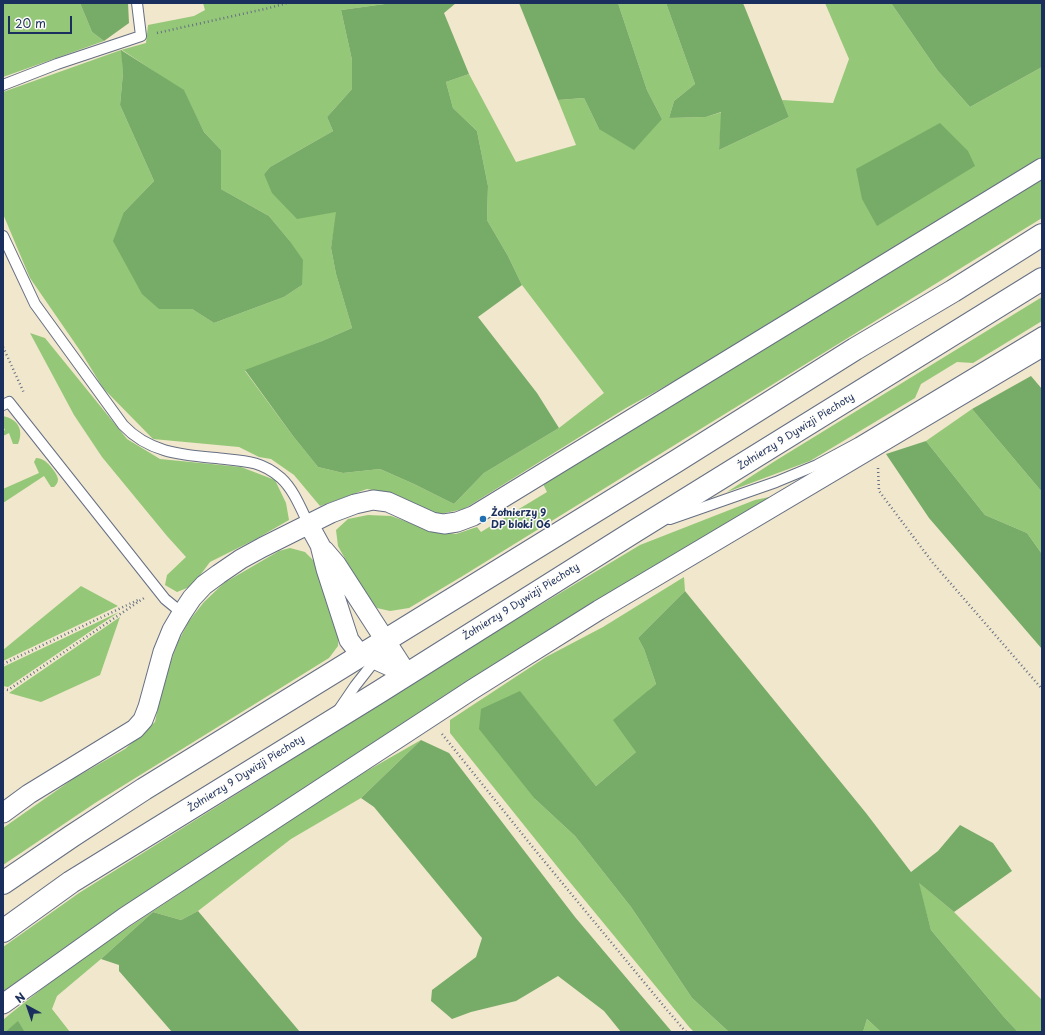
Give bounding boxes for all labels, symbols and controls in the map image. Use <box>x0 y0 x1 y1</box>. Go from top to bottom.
scale bar <box>10 8 74 34</box>
text: 20 m <box>15 14 46 32</box>
street label: Żołnierzy 9 Dywizji Piechoty <box>736 391 856 473</box>
place label: Żołnierzy 9 DP bloki 06 <box>491 507 551 530</box>
marker: Żołnierzy 9 DP bloki 06 <box>478 514 488 524</box>
street label: Żołnierzy 9 Dywizji Piechoty <box>461 561 581 643</box>
street label: Żołnierzy 9 Dywizji Piechoty <box>186 733 306 815</box>
north arrow <box>8 987 48 1027</box>
text: N <box>11 988 29 1007</box>

